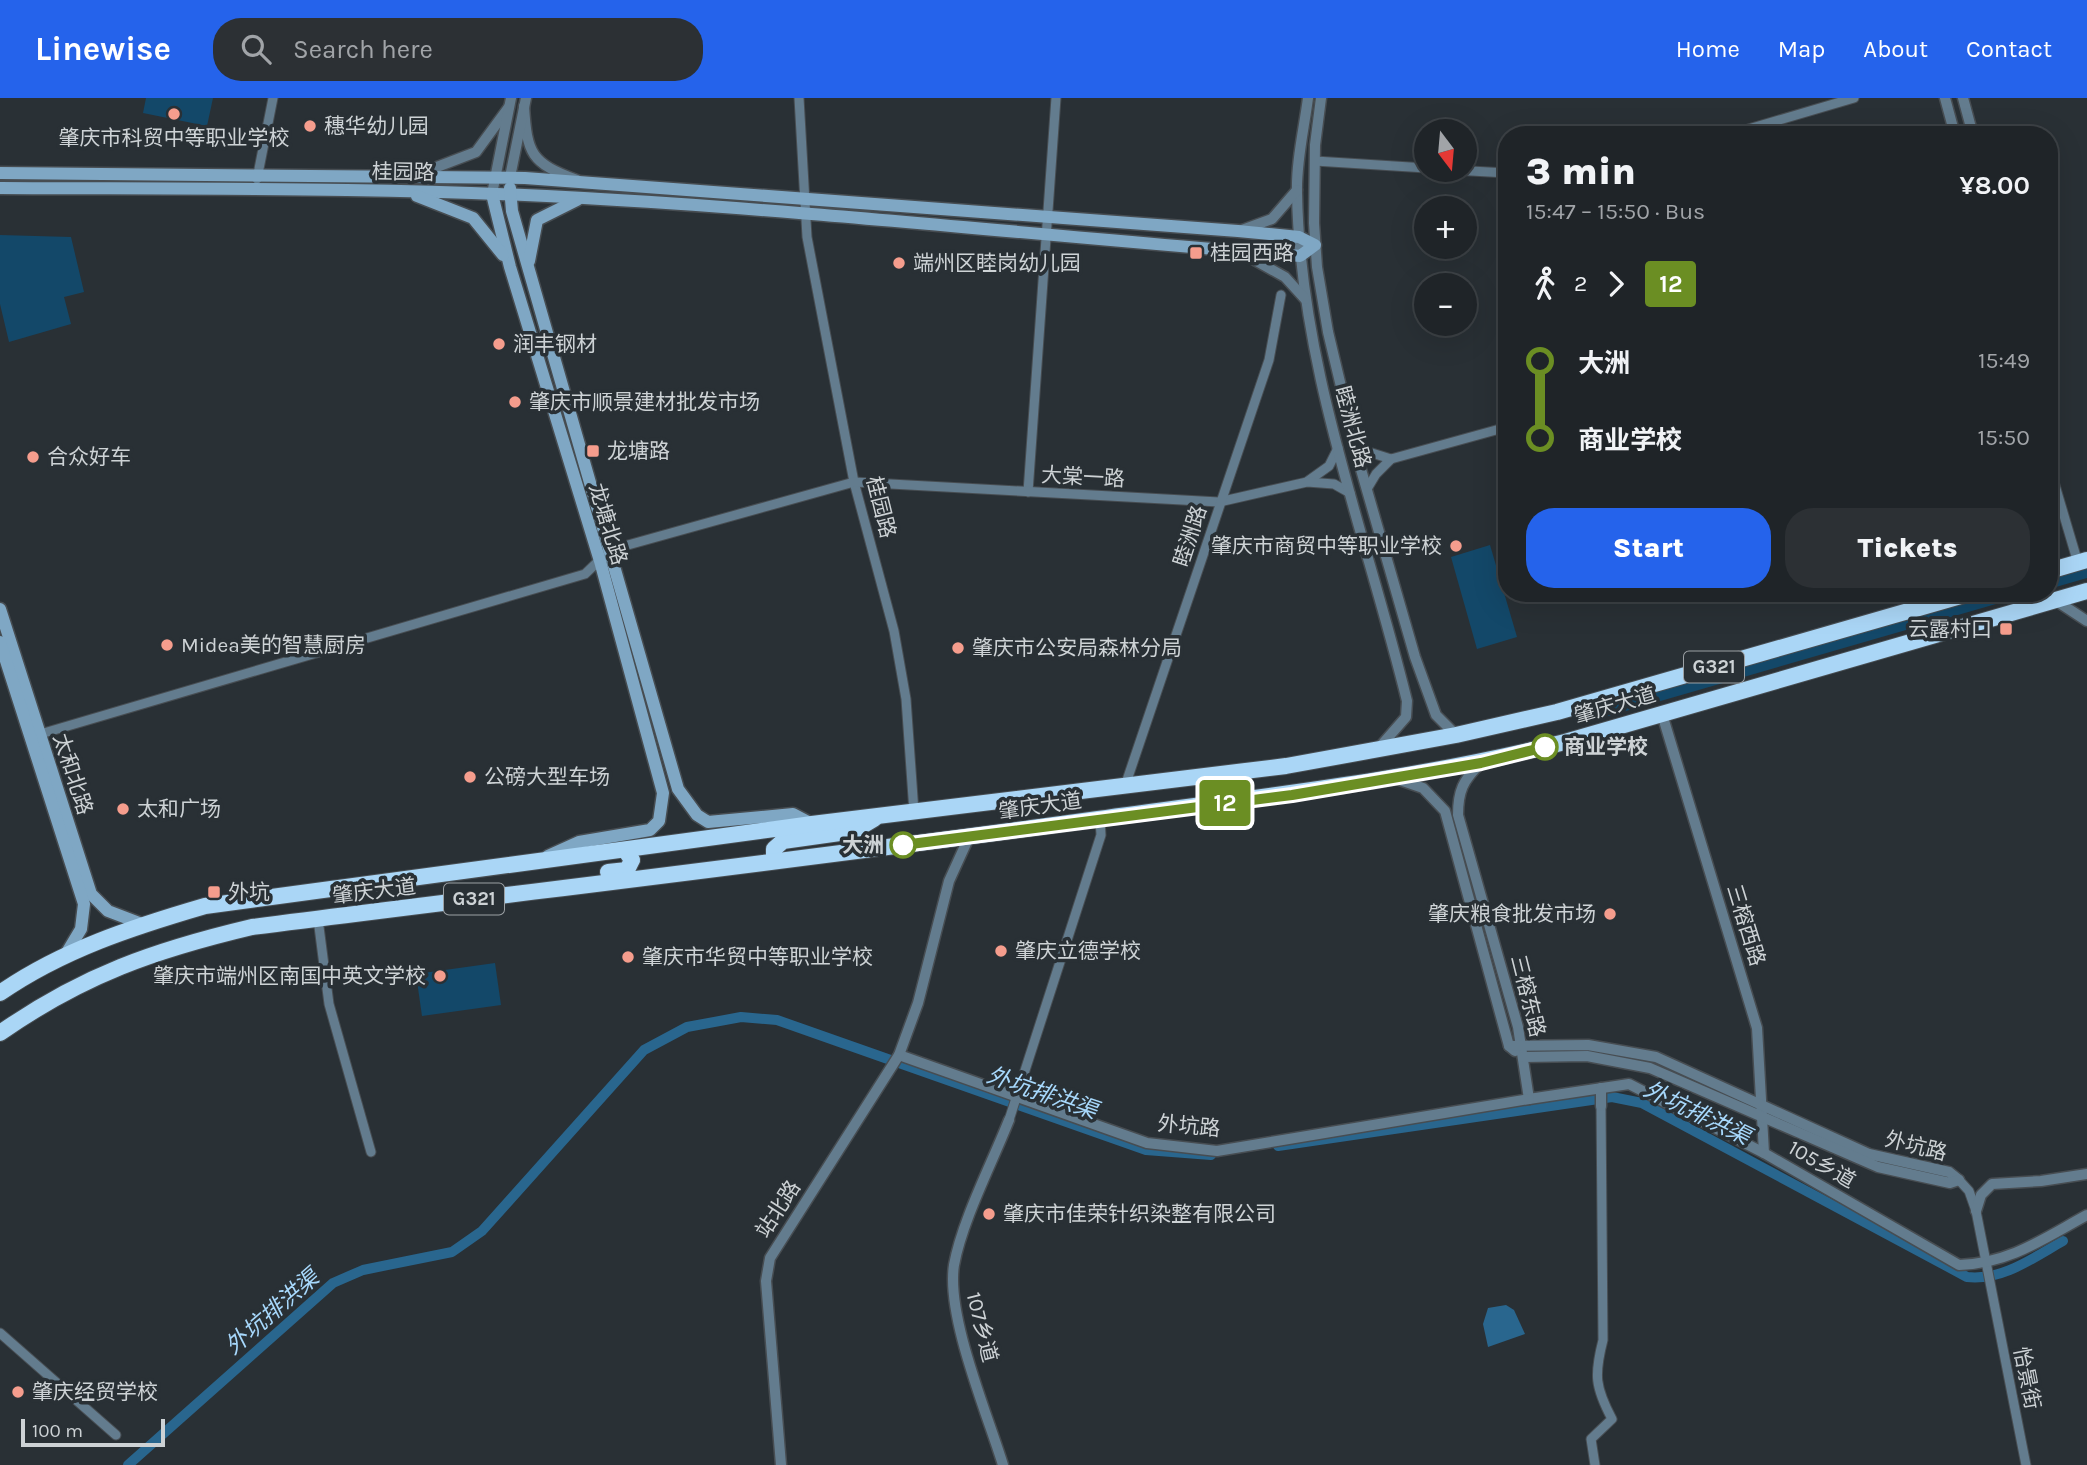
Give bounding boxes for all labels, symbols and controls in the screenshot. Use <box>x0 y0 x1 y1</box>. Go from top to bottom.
search box <box>213 18 703 81</box>
text: Linewise <box>35 30 171 68</box>
icon: search <box>237 30 275 68</box>
text: Search here <box>293 34 433 65</box>
text: Home <box>1676 35 1740 63</box>
text: Map <box>1778 35 1825 63</box>
text: About <box>1863 35 1928 63</box>
text: Contact <box>1966 35 2052 63</box>
marker: 肇庆市科贸中等职业学校 <box>166 106 182 122</box>
place label: 穗华幼儿园 <box>324 114 429 138</box>
marker: 穗华幼儿园 <box>302 118 318 134</box>
north arrow <box>1414 119 1477 182</box>
map controls <box>1414 119 1477 336</box>
place label: 肇庆市科贸中等职业学校 <box>59 126 290 150</box>
text: 3 min <box>1526 149 1636 194</box>
street label: 桂园路 <box>371 159 435 185</box>
text: ¥8.00 <box>1959 170 2030 201</box>
button: + <box>1414 196 1477 259</box>
text: 15:47 – 15:50 · Bus <box>1526 198 1705 225</box>
place label: 桂园西路 <box>1210 241 1294 265</box>
marker: 桂园西路 <box>1188 245 1204 261</box>
place label: 端州区睦岗幼儿园 <box>913 251 1081 275</box>
marker: 端州区睦岗幼儿园 <box>891 255 907 271</box>
icon: walk <box>1526 265 1564 303</box>
icon: forward <box>1597 265 1635 303</box>
text: 2 <box>1574 270 1587 297</box>
text: 12 <box>1659 270 1682 298</box>
button: − <box>1414 273 1477 336</box>
place label: 润丰钢材 <box>513 332 597 356</box>
marker: 润丰钢材 <box>491 336 507 352</box>
text: 15:49 <box>1978 347 2030 374</box>
text: 大洲 <box>1578 348 1630 379</box>
street label: 睦洲北路 <box>1331 383 1375 471</box>
place label: 肇庆市顺景建材批发市场 <box>529 390 760 414</box>
marker: 肇庆市顺景建材批发市场 <box>507 394 523 410</box>
text: 15:50 <box>1977 424 2030 451</box>
text: 商业学校 <box>1578 425 1682 456</box>
place label: 龙塘路 <box>607 439 670 463</box>
marker: 龙塘路 <box>585 443 601 459</box>
place label: 合众好车 <box>47 445 131 469</box>
marker: 合众好车 <box>25 449 41 465</box>
street label: 大棠一路 <box>1040 463 1126 491</box>
street label: 桂园路 <box>862 474 900 540</box>
street label: 龙塘北路 <box>584 480 632 568</box>
street label: 睦洲路 <box>1169 502 1211 570</box>
button: Start <box>1526 508 1771 588</box>
button: Tickets <box>1785 508 2030 588</box>
place label: 肇庆市商贸中等职业学校 <box>1211 534 1442 558</box>
marker: 肇庆市商贸中等职业学校 <box>1448 538 1464 554</box>
place label: 云露村口 <box>1908 617 1992 641</box>
marker: 云露村口 <box>1998 621 2014 637</box>
place label: Midea美的智慧厨房 <box>181 633 366 657</box>
place label: 肇庆市公安局森林分局 <box>972 636 1182 660</box>
marker: Midea美的智慧厨房 <box>159 637 175 653</box>
marker: 肇庆市公安局森林分局 <box>950 640 966 656</box>
road number: G321 <box>1684 652 1744 682</box>
street label: 肇庆大道 <box>1571 682 1659 728</box>
street label: 太和北路 <box>49 730 97 818</box>
marker: 商业学校 <box>1532 734 1558 760</box>
place label: 商业学校 <box>1564 735 1648 759</box>
place label: 公磅大型车场 <box>484 765 610 789</box>
marker: 公磅大型车场 <box>462 769 478 785</box>
line badge: 12 <box>1194 780 1256 826</box>
street label: 肇庆大道 <box>997 788 1083 824</box>
text: 12 <box>1213 789 1237 817</box>
place label: 太和广场 <box>137 797 221 821</box>
marker: 太和广场 <box>115 801 131 817</box>
marker: 大洲 <box>890 832 916 858</box>
place label: 大洲 <box>842 833 884 857</box>
street label: 肇庆大道 <box>331 874 417 908</box>
place label: 外坑 <box>228 880 270 904</box>
street label: 三榕西路 <box>1722 881 1770 969</box>
marker: 外坑 <box>206 884 222 900</box>
road number: G321 <box>444 884 504 914</box>
place label: 肇庆粮食批发市场 <box>1428 902 1596 926</box>
marker: 肇庆粮食批发市场 <box>1602 906 1618 922</box>
place label: 肇庆立德学校 <box>1015 939 1141 963</box>
marker: 肇庆立德学校 <box>993 943 1009 959</box>
place label: 肇庆市华贸中等职业学校 <box>642 945 873 969</box>
marker: 肇庆市华贸中等职业学校 <box>620 949 636 965</box>
street label: 三榕东路 <box>1506 952 1550 1040</box>
place label: 肇庆市端州区南国中英文学校 <box>153 964 426 988</box>
marker: 肇庆市端州区南国中英文学校 <box>432 968 448 984</box>
water label: 外坑排洪渠 <box>983 1062 1104 1125</box>
water label: 外坑排洪渠 <box>1639 1076 1757 1152</box>
street label: 外坑路 <box>1157 1111 1221 1141</box>
street label: 外坑路 <box>1883 1127 1949 1165</box>
street label: 105乡道 <box>1784 1135 1860 1193</box>
street label: 站北路 <box>751 1176 805 1242</box>
place label: 肇庆市佳荣针织染整有限公司 <box>1003 1202 1276 1226</box>
marker: 肇庆市佳荣针织染整有限公司 <box>981 1206 997 1222</box>
water label: 外坑排洪渠 <box>220 1262 327 1360</box>
street label: 107乡道 <box>962 1290 1002 1364</box>
street label: 怡景街 <box>2009 1345 2045 1411</box>
place label: 肇庆经贸学校 <box>32 1380 158 1404</box>
marker: 肇庆经贸学校 <box>10 1384 26 1400</box>
scale bar <box>21 1416 164 1448</box>
text: 100 m <box>32 1420 83 1442</box>

